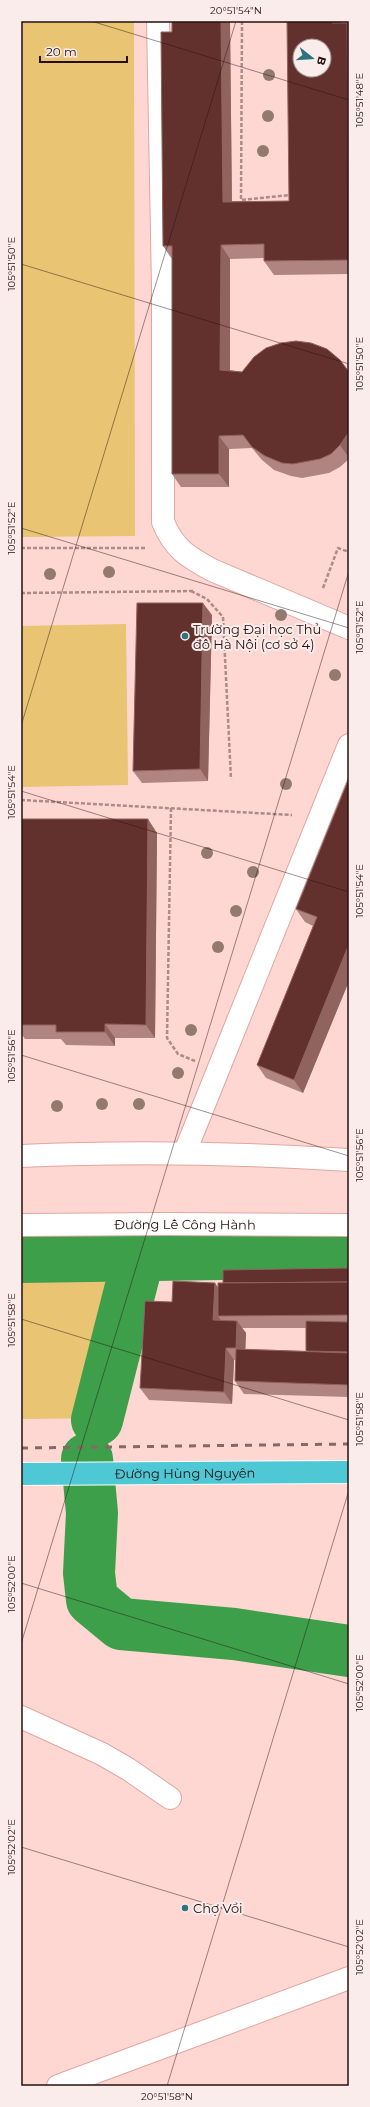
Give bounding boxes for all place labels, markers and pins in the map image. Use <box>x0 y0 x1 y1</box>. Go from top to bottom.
place label: Trường Đại học Thủ đô Hà Nội (cơ sở 4) <box>193 621 321 652</box>
marker: Trường Đại học Thủ đô Hà Nội (cơ sở 4) <box>180 631 190 641</box>
place label: Chợ Vồi <box>193 1900 243 1916</box>
marker: Chợ Vồi <box>180 1903 190 1913</box>

